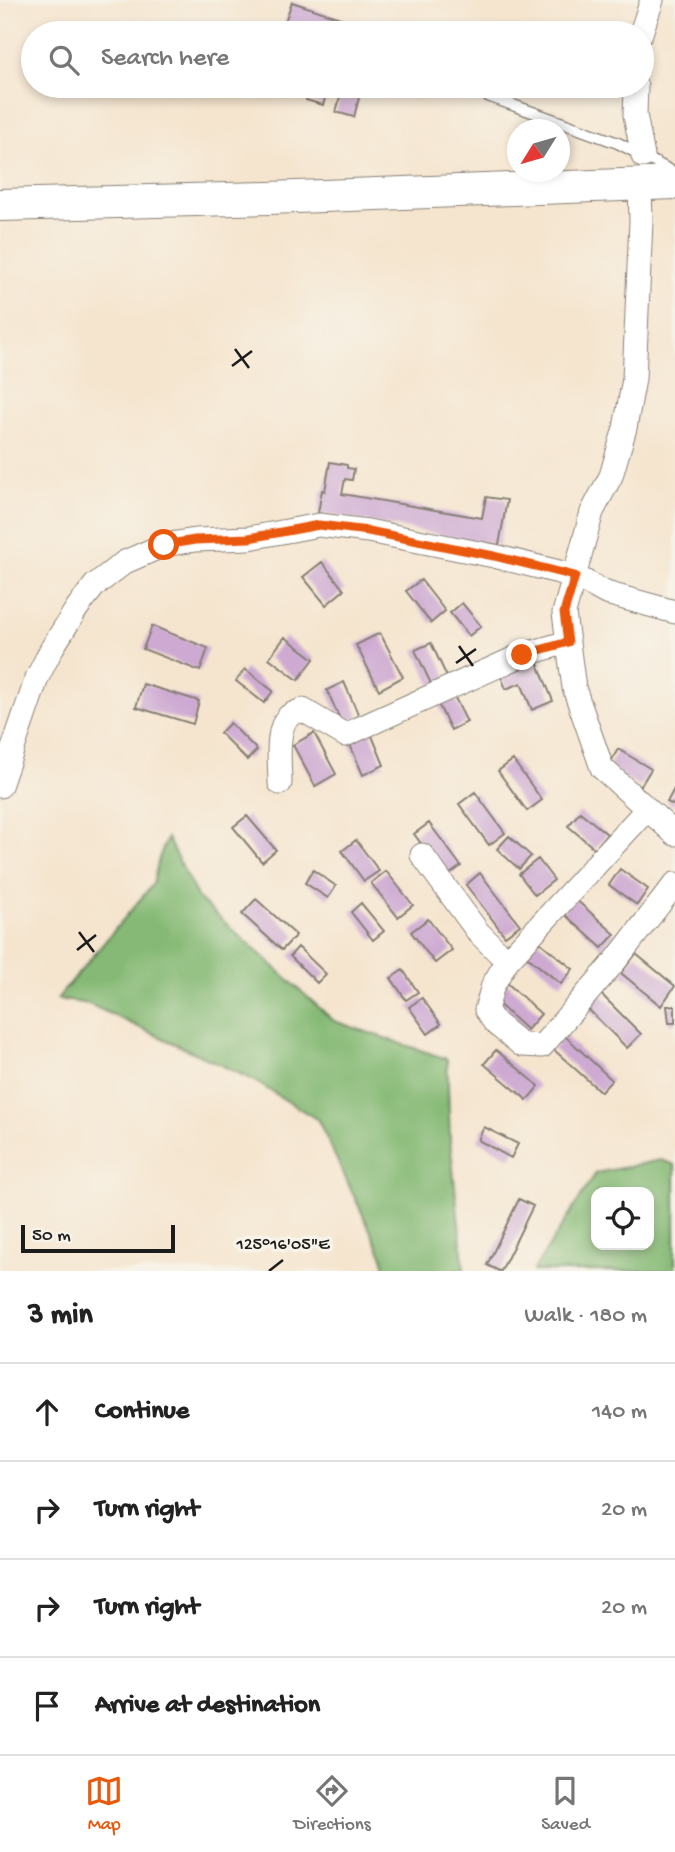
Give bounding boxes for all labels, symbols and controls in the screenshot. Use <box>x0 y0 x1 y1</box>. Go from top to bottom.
search box <box>21 21 654 98</box>
icon: search <box>45 41 83 79</box>
text: Search here <box>101 44 229 75</box>
north arrow <box>507 119 570 182</box>
route start <box>148 529 179 560</box>
route end <box>506 639 537 670</box>
map controls <box>591 1187 654 1250</box>
button: locate <box>591 1187 654 1250</box>
scale bar <box>21 1222 175 1254</box>
text: 50 m <box>32 1225 71 1248</box>
text: 125°16'05"E <box>236 1235 330 1256</box>
text: 3 min <box>28 1299 93 1334</box>
text: Walk · 180 m <box>525 1303 647 1330</box>
icon: ahead <box>28 1393 66 1431</box>
text: Continue <box>95 1397 189 1428</box>
text: 140 m <box>592 1399 647 1426</box>
icon: right <box>28 1491 66 1529</box>
text: Turn right <box>95 1495 199 1526</box>
text: 20 m <box>601 1497 647 1524</box>
icon: right <box>28 1589 66 1627</box>
text: Turn right <box>95 1593 199 1624</box>
text: 20 m <box>601 1595 647 1622</box>
icon: arrive <box>28 1687 66 1725</box>
text: Arrive at destination <box>95 1691 320 1722</box>
tab: Map <box>85 1772 123 1837</box>
tab: Directions <box>294 1772 371 1837</box>
tab: Saved <box>541 1772 590 1837</box>

